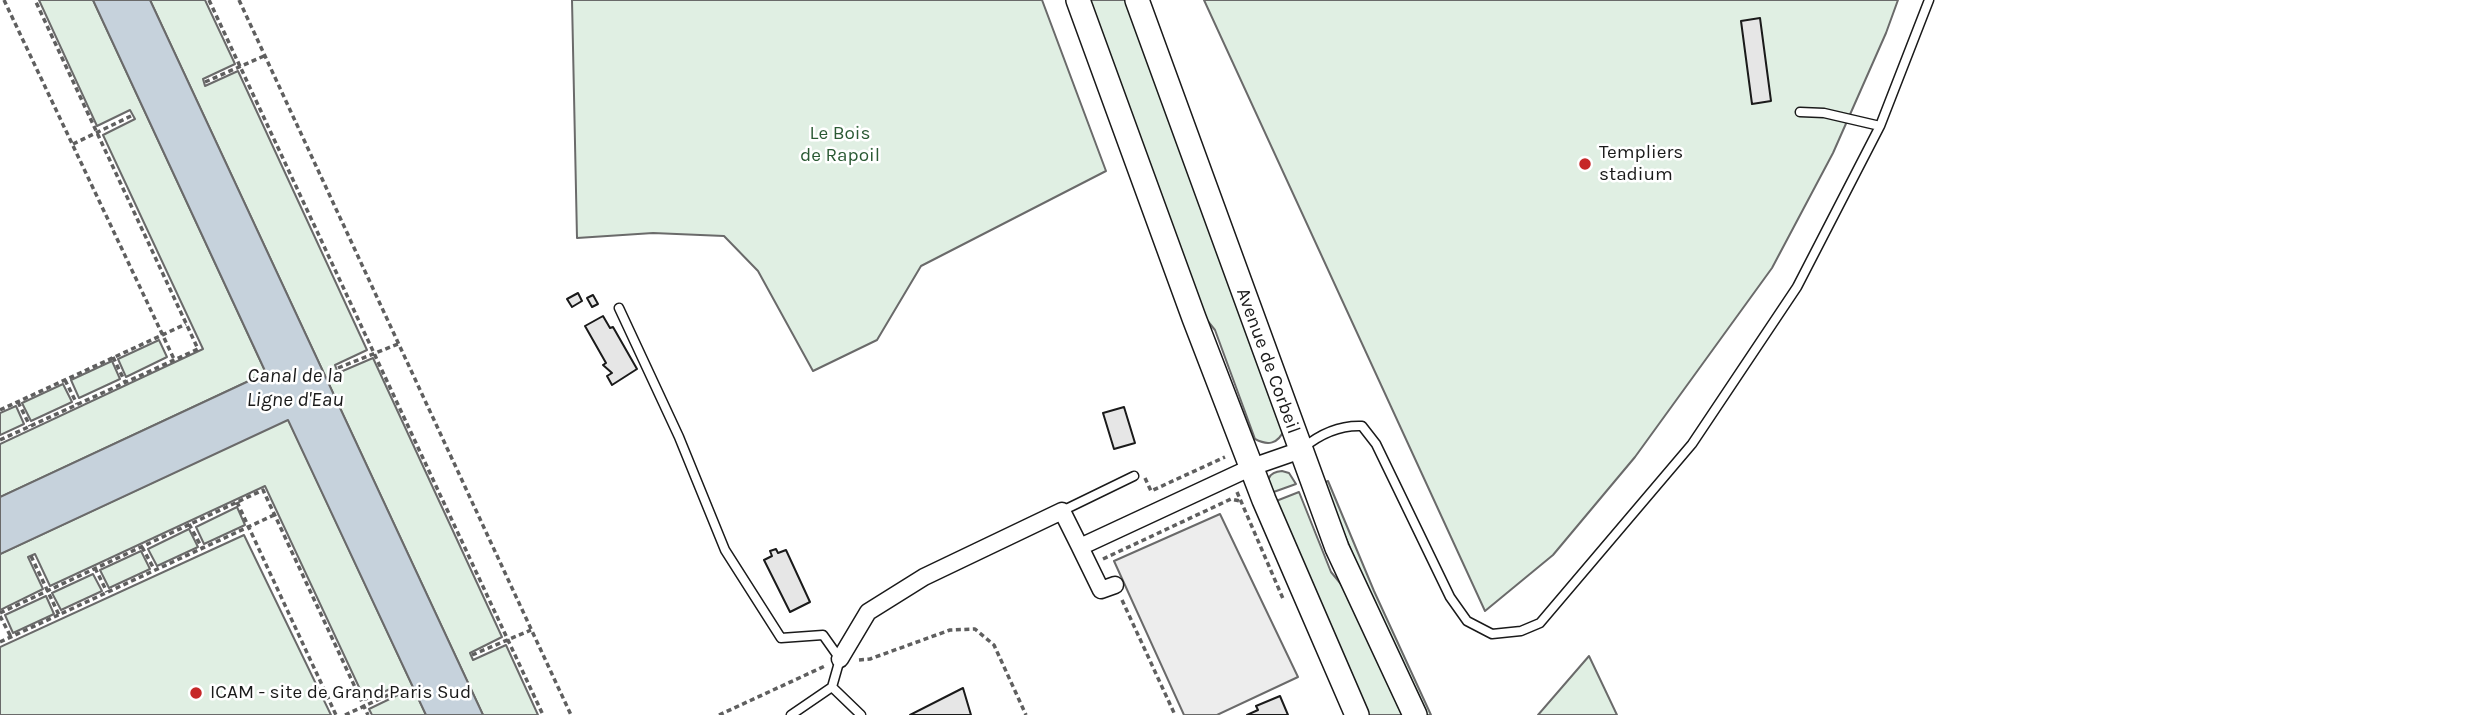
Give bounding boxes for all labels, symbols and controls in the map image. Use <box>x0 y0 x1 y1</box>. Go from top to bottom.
park label: Le Bois de Rapoil <box>800 123 880 167</box>
place label: Templiers stadium <box>1599 142 1683 186</box>
marker: Templiers stadium <box>1577 156 1593 172</box>
street label: Avenue de Corbeil <box>1231 285 1305 437</box>
water label: Canal de la Ligne d'Eau <box>246 363 344 413</box>
place label: ICAM - site de Grand Paris Sud <box>210 682 471 704</box>
marker: ICAM - site de Grand Paris Sud <box>188 685 204 701</box>

